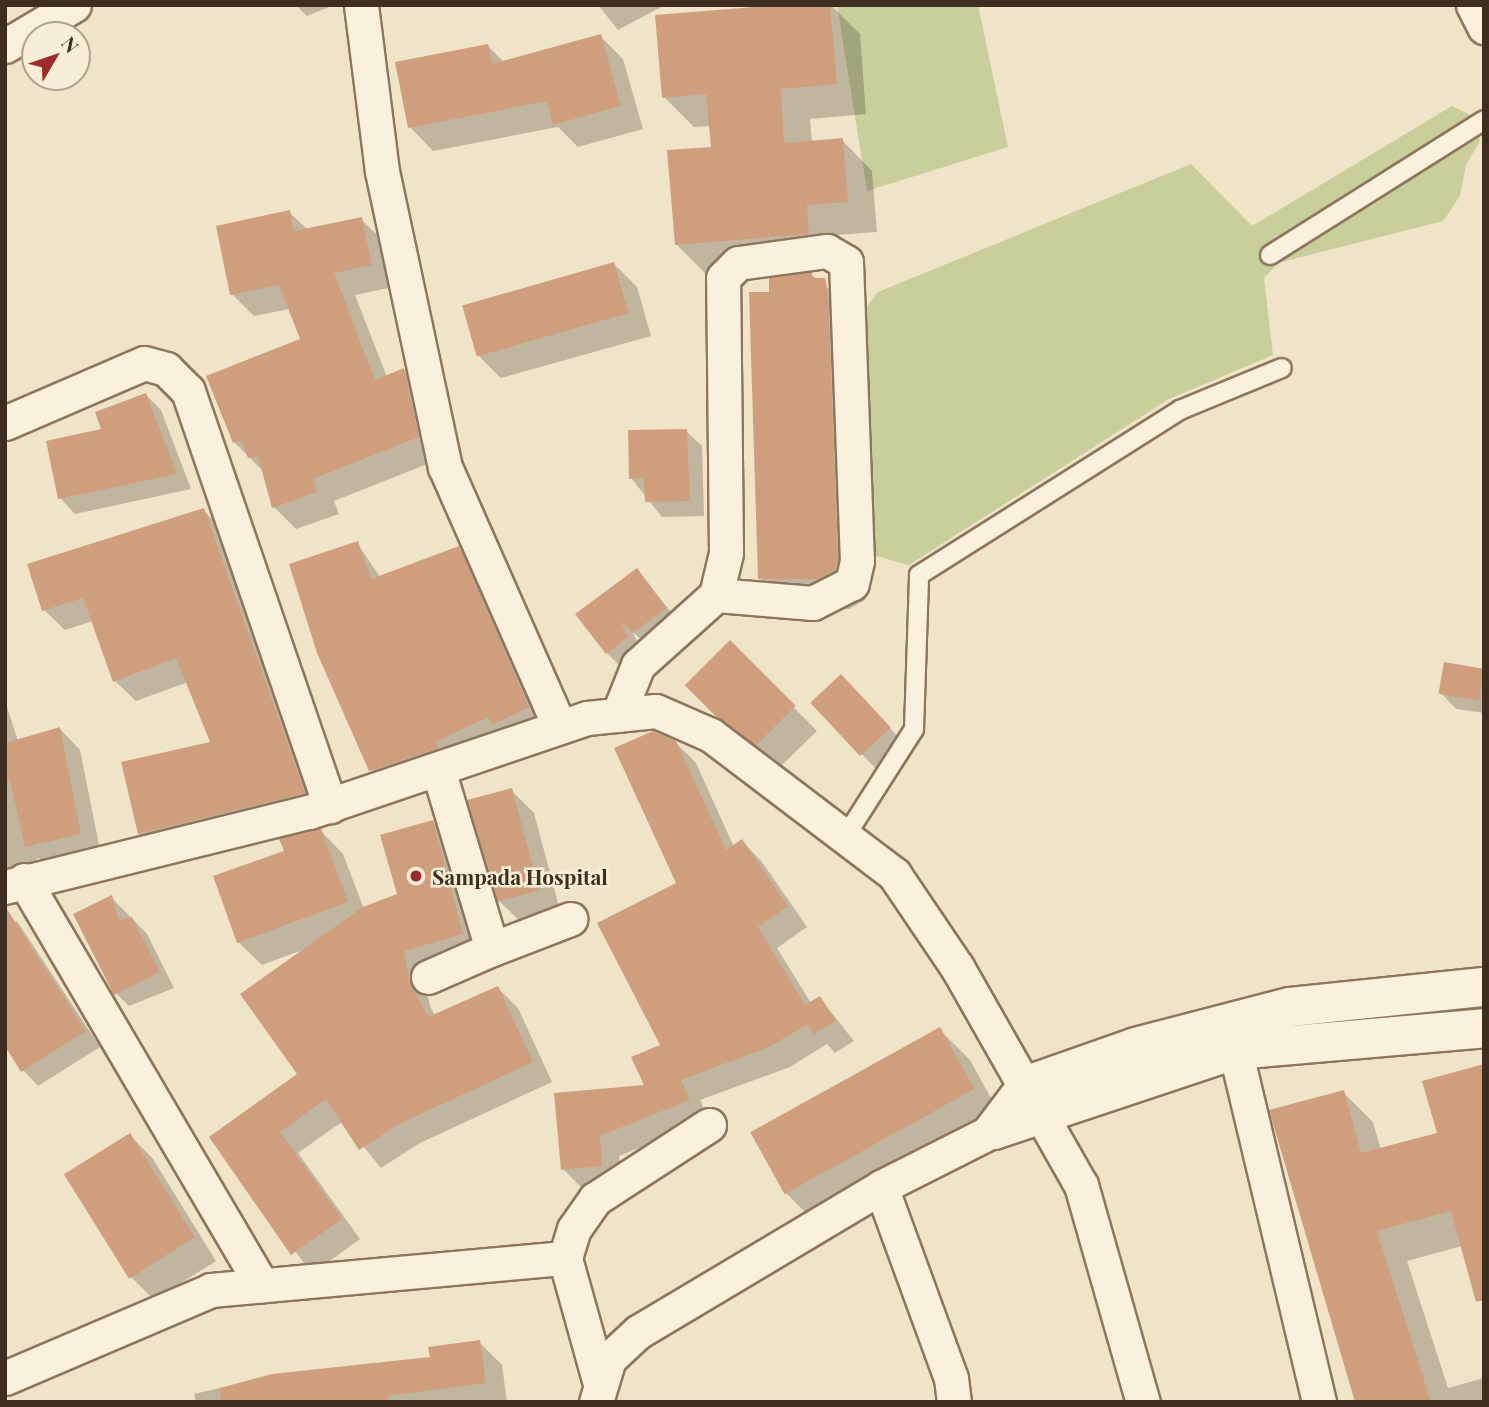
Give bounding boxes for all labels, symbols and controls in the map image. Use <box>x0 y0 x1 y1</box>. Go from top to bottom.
north arrow <box>21 21 91 91</box>
text: N <box>56 31 85 58</box>
place label: Sampada Hospital <box>432 863 608 889</box>
marker: Sampada Hospital <box>406 866 426 886</box>

